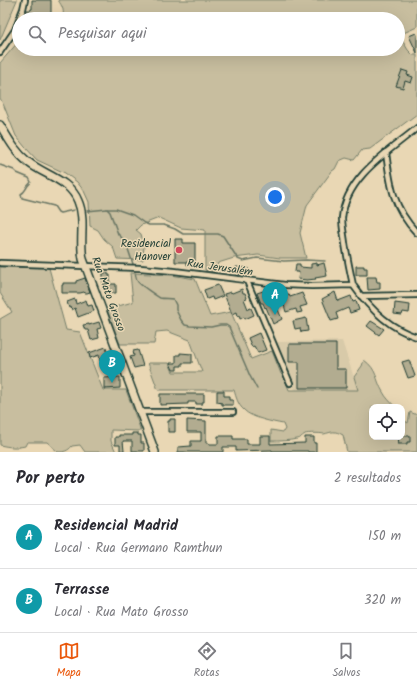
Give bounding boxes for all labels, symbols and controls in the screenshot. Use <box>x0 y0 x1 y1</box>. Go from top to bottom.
search box <box>12 12 405 56</box>
text: Pesquisar aqui <box>58 22 147 46</box>
icon: search <box>26 23 48 45</box>
your location <box>265 187 285 207</box>
place label: Residencial Hanover <box>121 235 172 266</box>
marker: Residencial Hanover <box>174 245 184 255</box>
street label: Rua Mato Grosso <box>86 254 130 334</box>
street label: Rua Jerusalém <box>186 254 254 282</box>
pin: A <box>262 282 288 315</box>
pin: B <box>99 350 125 383</box>
map controls <box>369 404 405 440</box>
button: locate <box>369 404 405 440</box>
text: Por perto <box>16 465 85 492</box>
text: 2 resultados <box>334 468 401 489</box>
text: Residencial Madrid <box>54 514 178 538</box>
text: A <box>25 526 33 547</box>
text: 150 m <box>368 526 401 547</box>
text: Local · Rua Germano Ramthun <box>54 538 223 559</box>
text: Terrasse <box>54 578 109 602</box>
text: B <box>25 590 33 611</box>
text: 320 m <box>364 590 401 611</box>
text: Local · Rua Mato Grosso <box>54 602 188 623</box>
tab: Mapa <box>57 640 81 682</box>
tab: Rotas <box>194 640 219 682</box>
tab: Salvos <box>332 640 360 682</box>

